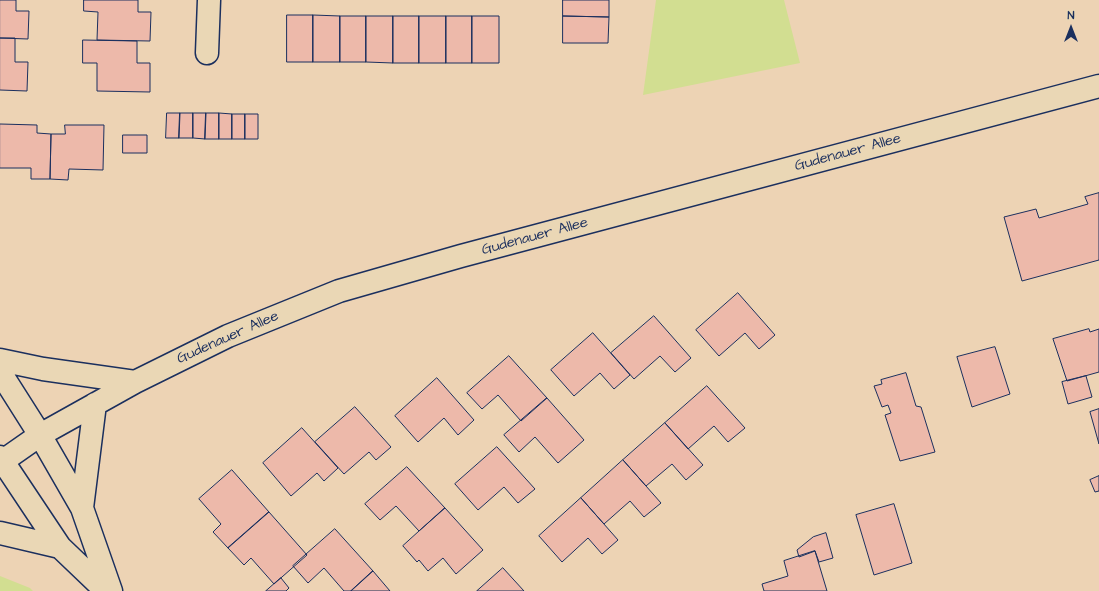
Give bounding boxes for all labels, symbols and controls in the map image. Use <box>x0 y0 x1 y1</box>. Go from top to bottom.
north arrow <box>1051 8 1091 48</box>
text: N <box>1068 8 1074 23</box>
street label: Gudenauer Allee <box>793 130 903 176</box>
street label: Gudenauer Allee <box>480 214 590 260</box>
street label: Gudenauer Allee <box>174 308 282 368</box>

